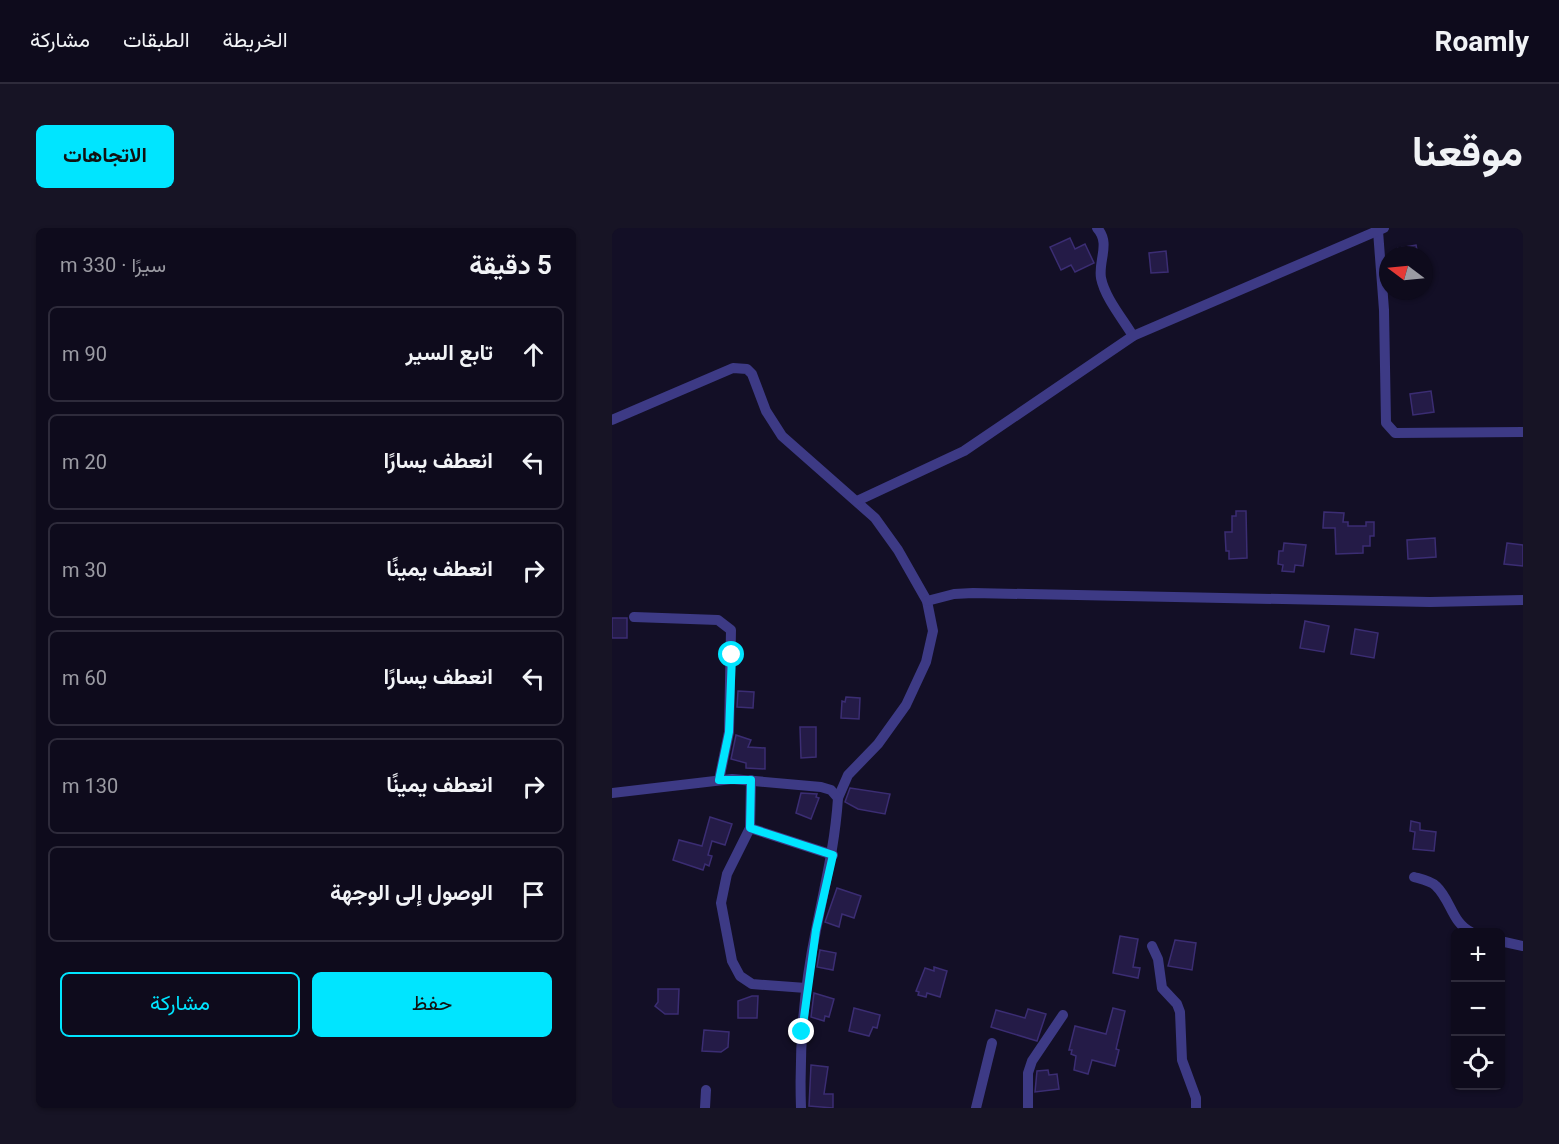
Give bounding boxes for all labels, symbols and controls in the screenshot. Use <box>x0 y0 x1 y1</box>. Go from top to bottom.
text: Roamly <box>1435 25 1529 58</box>
text: مشاركة <box>30 28 90 52</box>
text: الطبقات <box>123 28 190 52</box>
text: الخريطة <box>223 28 288 52</box>
button: الاتجاهات <box>36 125 174 188</box>
text: موقعنا <box>1412 127 1523 176</box>
north arrow <box>1379 246 1433 300</box>
text: 5 دقيقة <box>469 250 552 280</box>
text: سيرًا · 330 m <box>60 253 166 277</box>
icon: ahead <box>517 338 550 371</box>
text: تابع السير <box>405 340 493 365</box>
text: 90 m <box>62 342 107 366</box>
icon: left <box>517 446 550 479</box>
text: انعطف يسارًا <box>383 448 493 473</box>
text: 20 m <box>62 450 107 474</box>
icon: right <box>517 554 550 587</box>
text: انعطف يمينًا <box>386 556 493 581</box>
text: 30 m <box>62 558 107 582</box>
route start <box>718 641 744 667</box>
icon: left <box>517 662 550 695</box>
text: انعطف يسارًا <box>383 664 493 689</box>
text: 60 m <box>62 666 107 690</box>
icon: right <box>517 770 550 803</box>
text: انعطف يمينًا <box>386 772 493 797</box>
text: 130 m <box>62 774 118 798</box>
icon: arrive <box>517 878 550 911</box>
text: الوصول إلى الوجهة <box>330 880 493 905</box>
map controls <box>1451 928 1505 1090</box>
button: + <box>1451 928 1505 982</box>
button: مشاركة <box>60 972 300 1037</box>
button: حفظ <box>312 972 552 1037</box>
button: − <box>1451 982 1505 1036</box>
route end <box>788 1018 814 1044</box>
button: locate <box>1451 1036 1505 1090</box>

